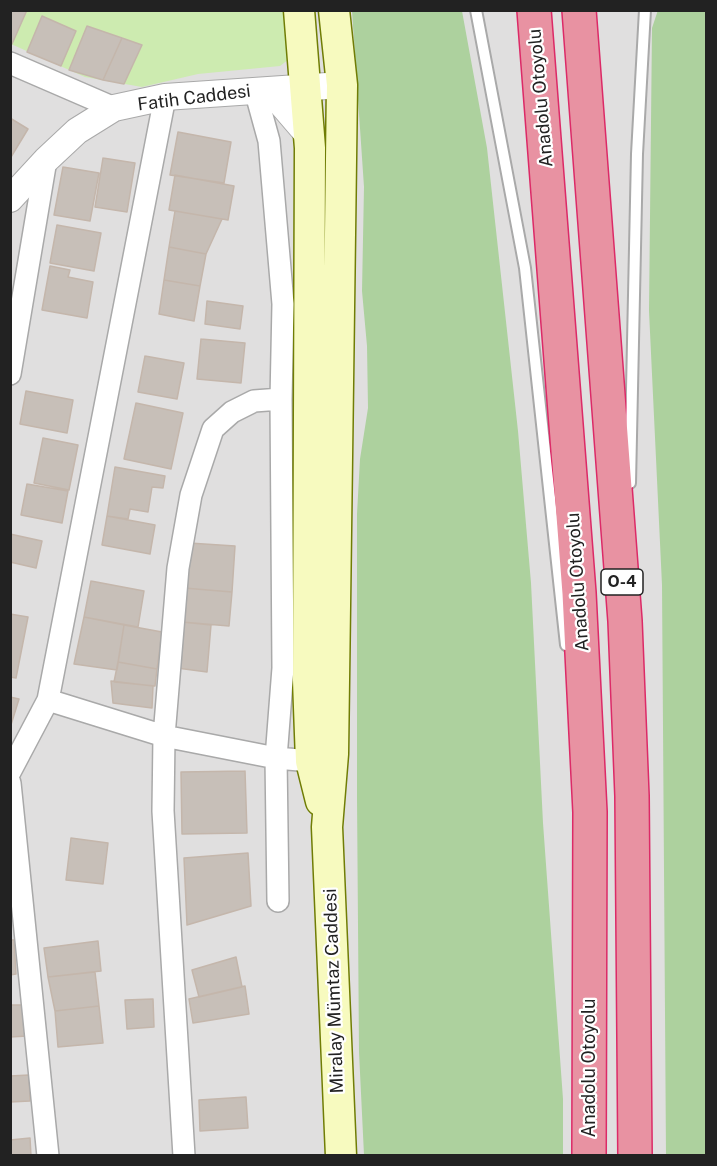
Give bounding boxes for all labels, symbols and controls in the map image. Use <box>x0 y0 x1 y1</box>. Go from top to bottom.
street label: Anadolu Otoyolu <box>524 28 558 168</box>
street label: Fatih Caddesi <box>136 80 252 116</box>
street label: Anadolu Otoyolu <box>562 512 594 652</box>
road number: O-4 <box>601 569 643 595</box>
street label: Miralay Mümtaz Caddesi <box>320 888 348 1094</box>
street label: Anadolu Otoyolu <box>578 998 600 1138</box>

